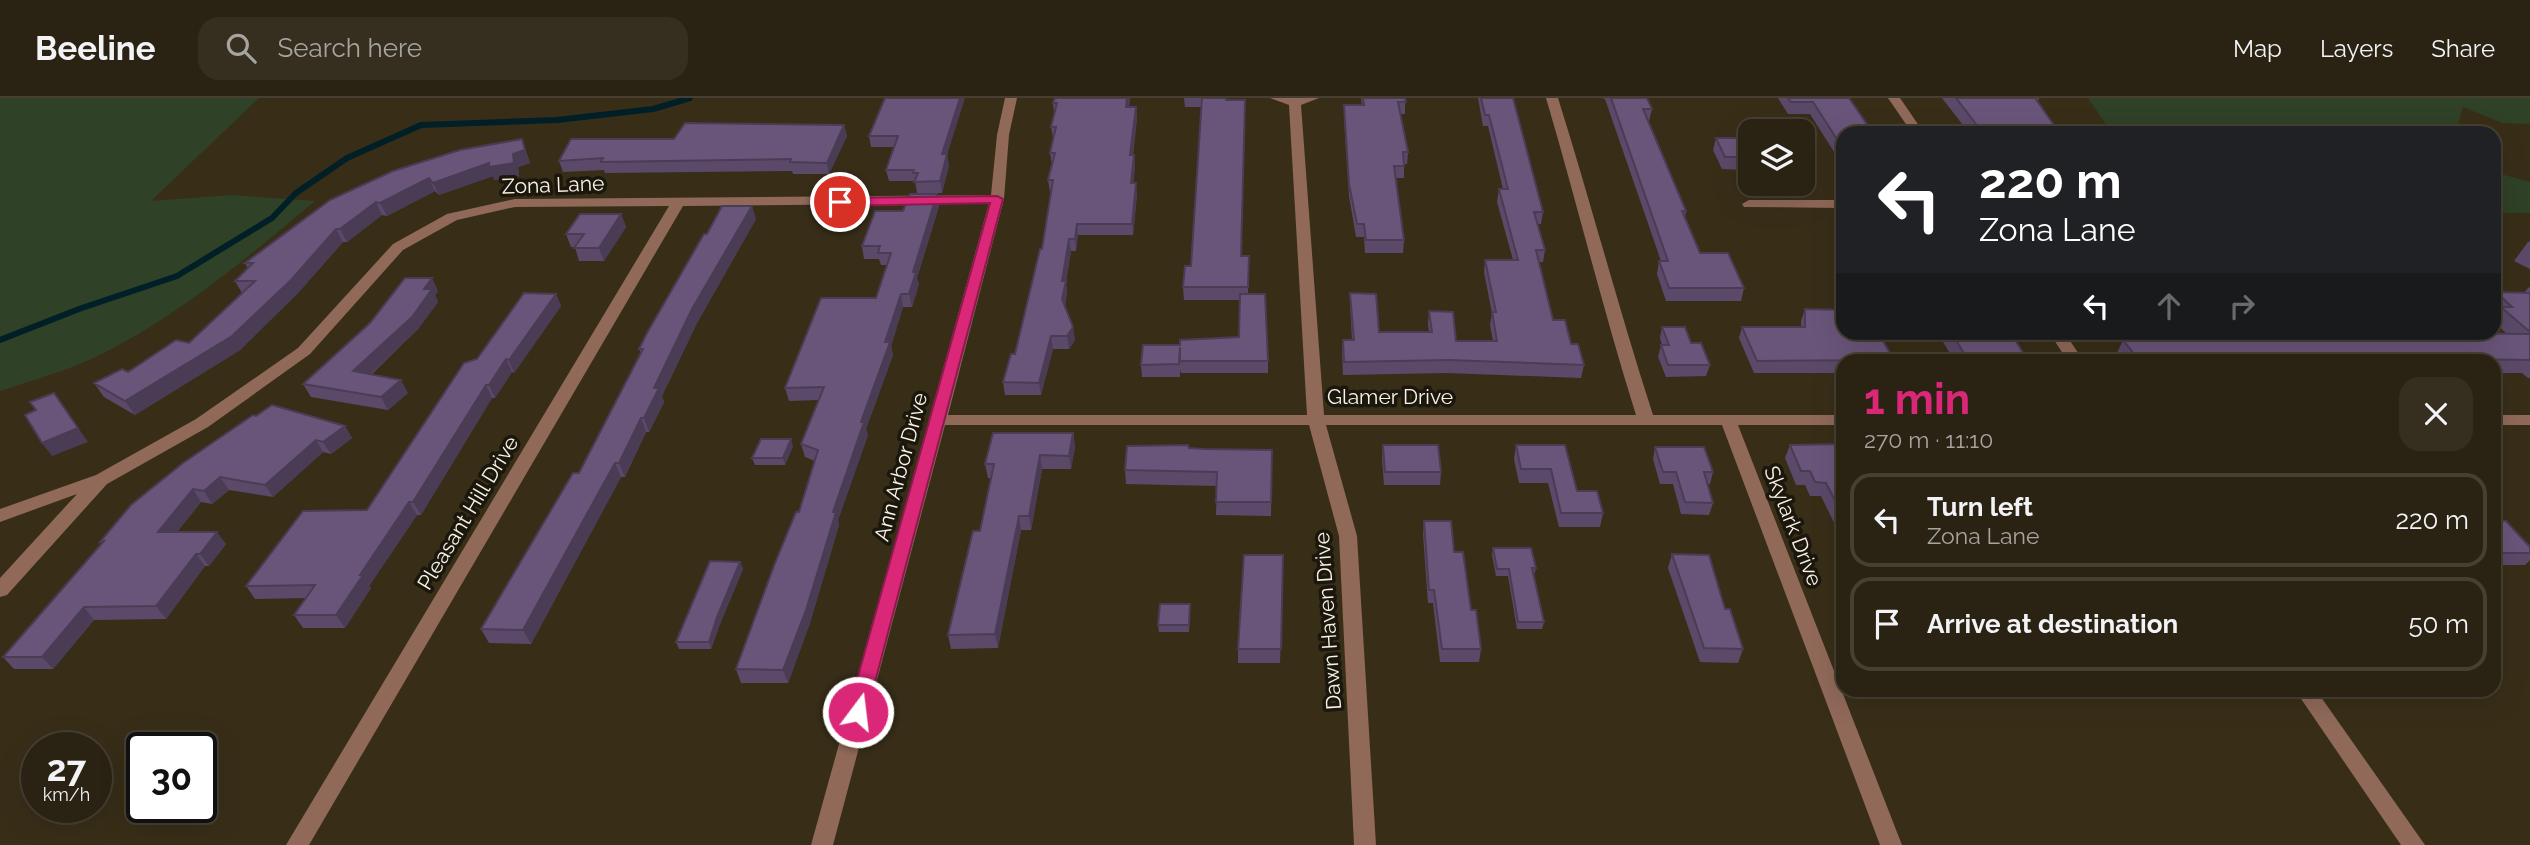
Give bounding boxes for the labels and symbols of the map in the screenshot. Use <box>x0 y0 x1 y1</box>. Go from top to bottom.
street label: Zona Lane <box>501 170 605 199</box>
pin <box>810 172 870 232</box>
street label: Glamer Drive <box>1327 384 1453 409</box>
street label: Ann Arbor Drive <box>869 390 932 544</box>
street label: Pleasant Hill Drive <box>412 431 523 594</box>
street label: Skylark Drive <box>1759 462 1828 589</box>
street label: Dawn Haven Drive <box>1309 531 1346 711</box>
position arrow <box>821 675 895 749</box>
speed limit sign: 30 <box>126 732 217 823</box>

